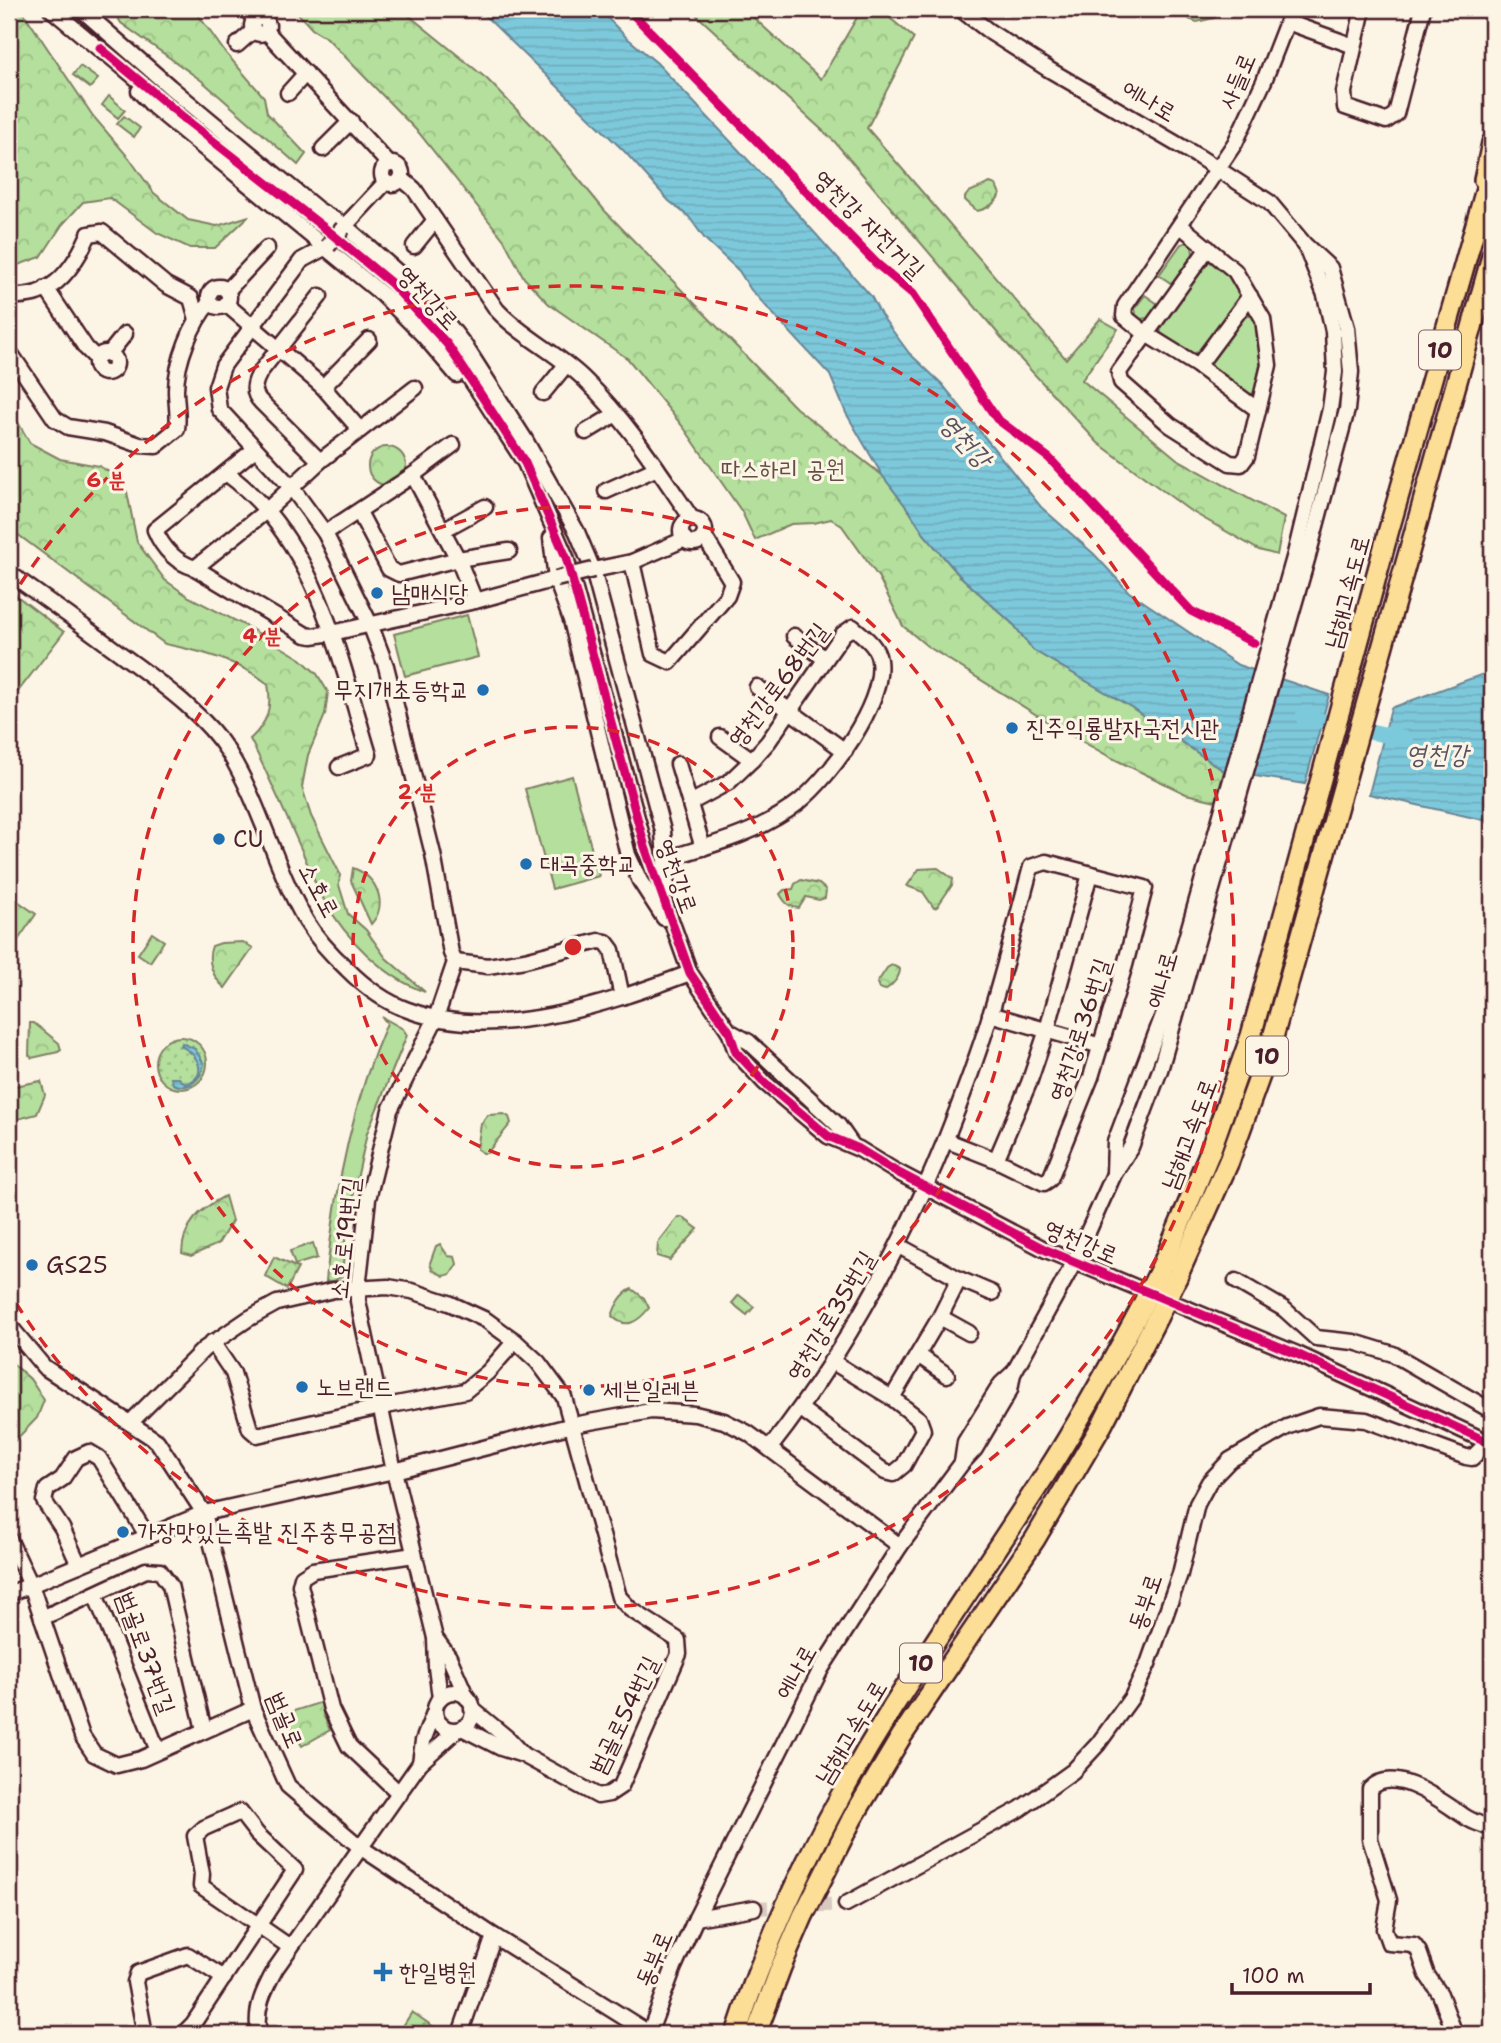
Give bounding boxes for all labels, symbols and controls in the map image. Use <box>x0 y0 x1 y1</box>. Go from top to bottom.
street label: 사들로 <box>1211 48 1263 114</box>
street label: 에나로 <box>1116 73 1182 129</box>
street label: 영천강 자전거길 <box>806 163 932 285</box>
street label: 영천강로 <box>390 259 466 337</box>
road number: 10 <box>1419 330 1461 370</box>
water label: 영천강 <box>932 405 1002 477</box>
park label: 따스하리 공원 <box>721 453 845 485</box>
text: 6 분 <box>87 466 126 494</box>
street label: 남해고속도로 <box>1317 532 1377 652</box>
place label: 남매식당 <box>391 577 468 609</box>
marker: 남매식당 <box>369 585 385 601</box>
street label: 영천강로68번길 <box>721 616 835 754</box>
text: 4 분 <box>243 622 282 650</box>
place label: 무지개초등학교 <box>334 674 469 706</box>
marker: 무지개초등학교 <box>475 682 491 698</box>
place label: 진주익룡발자국전시관 <box>1026 712 1219 744</box>
marker: 진주익룡발자국전시관 <box>1004 720 1020 736</box>
water label: 영천강 <box>1406 736 1471 771</box>
text: 2 분 <box>398 778 437 806</box>
place label: CU <box>233 823 264 855</box>
marker: CU <box>211 831 227 847</box>
street label: 영천강로 <box>649 834 705 918</box>
place label: 대곡중학교 <box>540 848 637 880</box>
marker: 대곡중학교 <box>518 856 534 872</box>
street label: 소호로 <box>291 857 347 923</box>
centre of rings <box>561 935 585 959</box>
street label: 에나로 <box>1139 948 1185 1012</box>
street label: 영천강로36번길 <box>1042 954 1118 1106</box>
road number: 10 <box>1246 1036 1288 1076</box>
street label: 남해고속도로 <box>1153 1074 1225 1194</box>
street label: 소호로19번길 <box>323 1175 367 1301</box>
street label: 영천강로 <box>1039 1212 1123 1272</box>
street label: 영천강로35번길 <box>780 1245 882 1387</box>
place label: GS25 <box>46 1249 108 1281</box>
marker: GS25 <box>24 1257 40 1273</box>
place label: 노브랜드 <box>316 1371 393 1403</box>
place label: 세븐일레븐 <box>603 1374 700 1406</box>
marker: 노브랜드 <box>294 1379 310 1395</box>
marker: 세븐일레븐 <box>581 1382 597 1398</box>
place label: 가장맛있는족발 진주충무공점 <box>137 1516 396 1548</box>
marker: 가장맛있는족발 진주충무공점 <box>115 1524 131 1540</box>
street label: 동부로 <box>1120 1569 1170 1635</box>
street label: 범골로37번길 <box>109 1587 183 1719</box>
street label: 에나로 <box>768 1639 824 1705</box>
road number: 10 <box>900 1644 942 1682</box>
street label: 범골로54번길 <box>582 1651 666 1779</box>
street label: 남해고속도로 <box>807 1674 895 1790</box>
street label: 범골로 <box>259 1687 311 1753</box>
street label: 동부로 <box>628 1926 680 1992</box>
scale bar <box>1232 1952 1370 1996</box>
place label: 한일병원 <box>399 1956 476 1988</box>
marker: 한일병원 <box>373 1962 393 1982</box>
text: 100 m <box>1242 1962 1305 1990</box>

